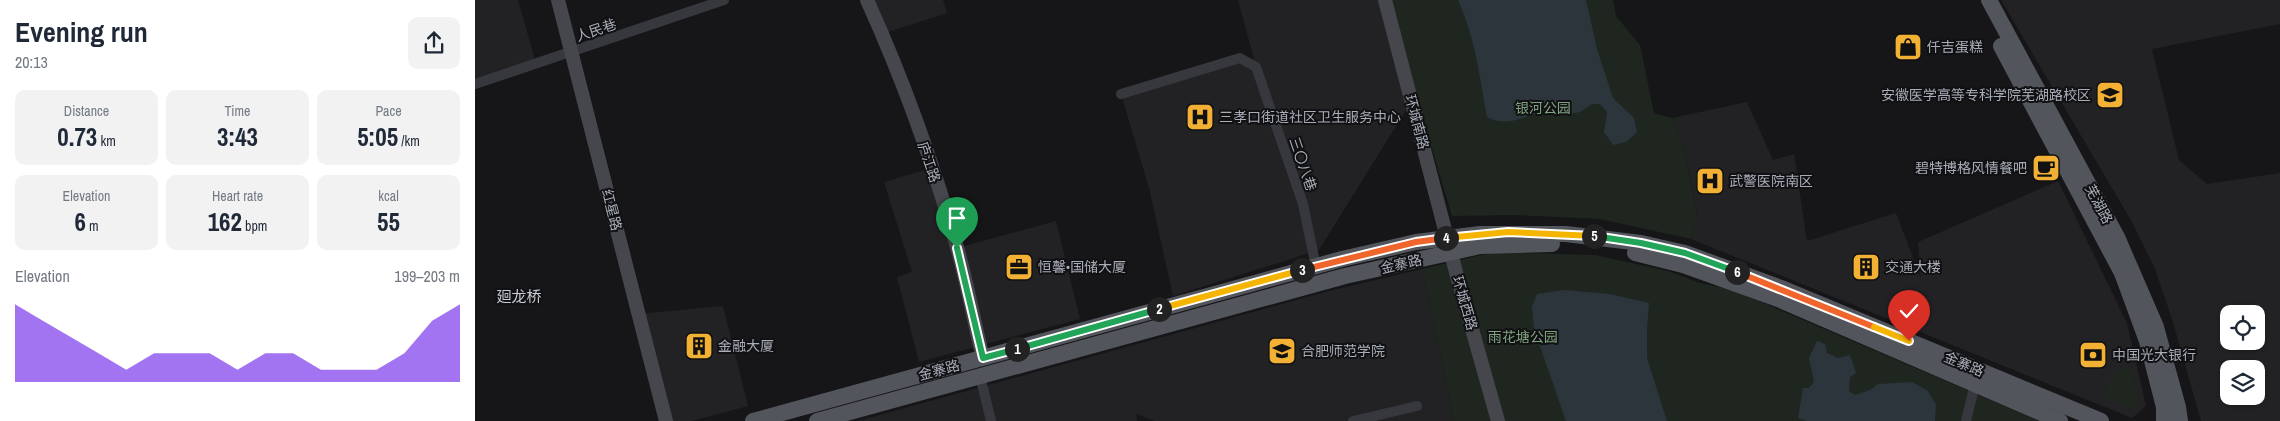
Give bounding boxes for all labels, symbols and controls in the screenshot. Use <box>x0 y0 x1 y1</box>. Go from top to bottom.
text: Evening run <box>15 13 148 51</box>
street label: 人民巷 <box>573 15 619 45</box>
button: share <box>408 17 460 69</box>
shop icon: 仟吉蛋糕 <box>1893 32 1923 62</box>
place label: 仟吉蛋糕 <box>1927 38 1983 56</box>
text: 20:13 <box>15 51 48 73</box>
school or university icon: 安徽医学高等专科学院芜湖路校区 <box>2095 80 2125 110</box>
place label: 安徽医学高等专科学院芜湖路校区 <box>1881 86 2091 104</box>
street label: 环城南路 <box>1401 93 1433 151</box>
park label: 银河公园 <box>1515 99 1571 117</box>
text: Distance <box>64 102 109 120</box>
text: Time <box>225 102 250 120</box>
text: Pace <box>375 102 402 120</box>
hospital icon: 三孝口街道社区卫生服务中心 <box>1185 102 1215 132</box>
place label: 三孝口街道社区卫生服务中心 <box>1219 108 1401 126</box>
text: 0.73 <box>57 120 97 154</box>
text: 3:43 <box>217 120 258 154</box>
text: 5:05 <box>357 120 398 154</box>
text: km <box>97 132 116 150</box>
text: /km <box>398 132 420 150</box>
street label: 三〇八巷 <box>1285 135 1321 193</box>
street label: 庐江路 <box>914 139 944 185</box>
cafe icon: 碧特博格风情餐吧 <box>2031 153 2061 183</box>
place label: 碧特博格风情餐吧 <box>1915 159 2027 177</box>
hospital icon: 武警医院南区 <box>1695 166 1725 196</box>
place label: 武警医院南区 <box>1729 172 1813 190</box>
street label: 芜湖路 <box>2081 181 2117 227</box>
text: Elevation <box>63 187 110 205</box>
text: Heart rate <box>212 187 263 205</box>
text: kcal <box>378 187 399 205</box>
street label: 红星路 <box>598 187 626 233</box>
pin <box>936 197 978 248</box>
icon: arrive <box>943 204 971 232</box>
text: 6 <box>74 205 86 239</box>
text: 162 <box>208 205 242 239</box>
text: 55 <box>377 205 400 239</box>
text: m <box>86 217 99 235</box>
text: bpm <box>242 217 267 235</box>
pin: 5 <box>1581 224 1607 248</box>
pin: 4 <box>1433 226 1459 250</box>
text: 5 <box>1591 227 1598 245</box>
text: 4 <box>1443 229 1450 247</box>
street label: 金寨路 <box>1379 251 1423 277</box>
office icon: 恒馨•国储大厦 <box>1004 252 1034 282</box>
building icon: 交通大楼 <box>1851 252 1881 282</box>
place label: 恒馨•国储大厦 <box>1038 258 1126 276</box>
pin: 3 <box>1289 258 1315 282</box>
place label: 交通大楼 <box>1885 258 1941 276</box>
pin: 6 <box>1725 260 1749 284</box>
text: 3 <box>1299 261 1306 279</box>
text: 6 <box>1734 263 1741 281</box>
text: Elevation <box>15 265 70 287</box>
text: 199–203 m <box>394 265 460 287</box>
street label: 环城西路 <box>1449 274 1481 332</box>
district label: 廻龙桥 <box>496 286 542 307</box>
pin <box>1888 290 1930 341</box>
pin: 2 <box>1147 296 1171 322</box>
icon: check <box>1895 297 1923 325</box>
text: 2 <box>1156 300 1163 318</box>
map controls <box>2220 305 2265 405</box>
button: locate <box>2220 305 2265 350</box>
park label: 雨花塘公园 <box>1488 328 1558 346</box>
building icon: 金融大厦 <box>684 331 714 361</box>
pin: 1 <box>1005 336 1029 362</box>
school or university icon: 合肥师范学院 <box>1267 336 1297 366</box>
place label: 金融大厦 <box>718 337 774 355</box>
text: 1 <box>1014 340 1021 358</box>
bank icon: 中国光大银行 <box>2078 340 2108 370</box>
place label: 合肥师范学院 <box>1301 342 1385 360</box>
place label: 中国光大银行 <box>2112 346 2196 364</box>
street label: 金寨路 <box>1941 348 1987 380</box>
street label: 金寨路 <box>916 356 962 384</box>
button: layers <box>2220 360 2265 405</box>

